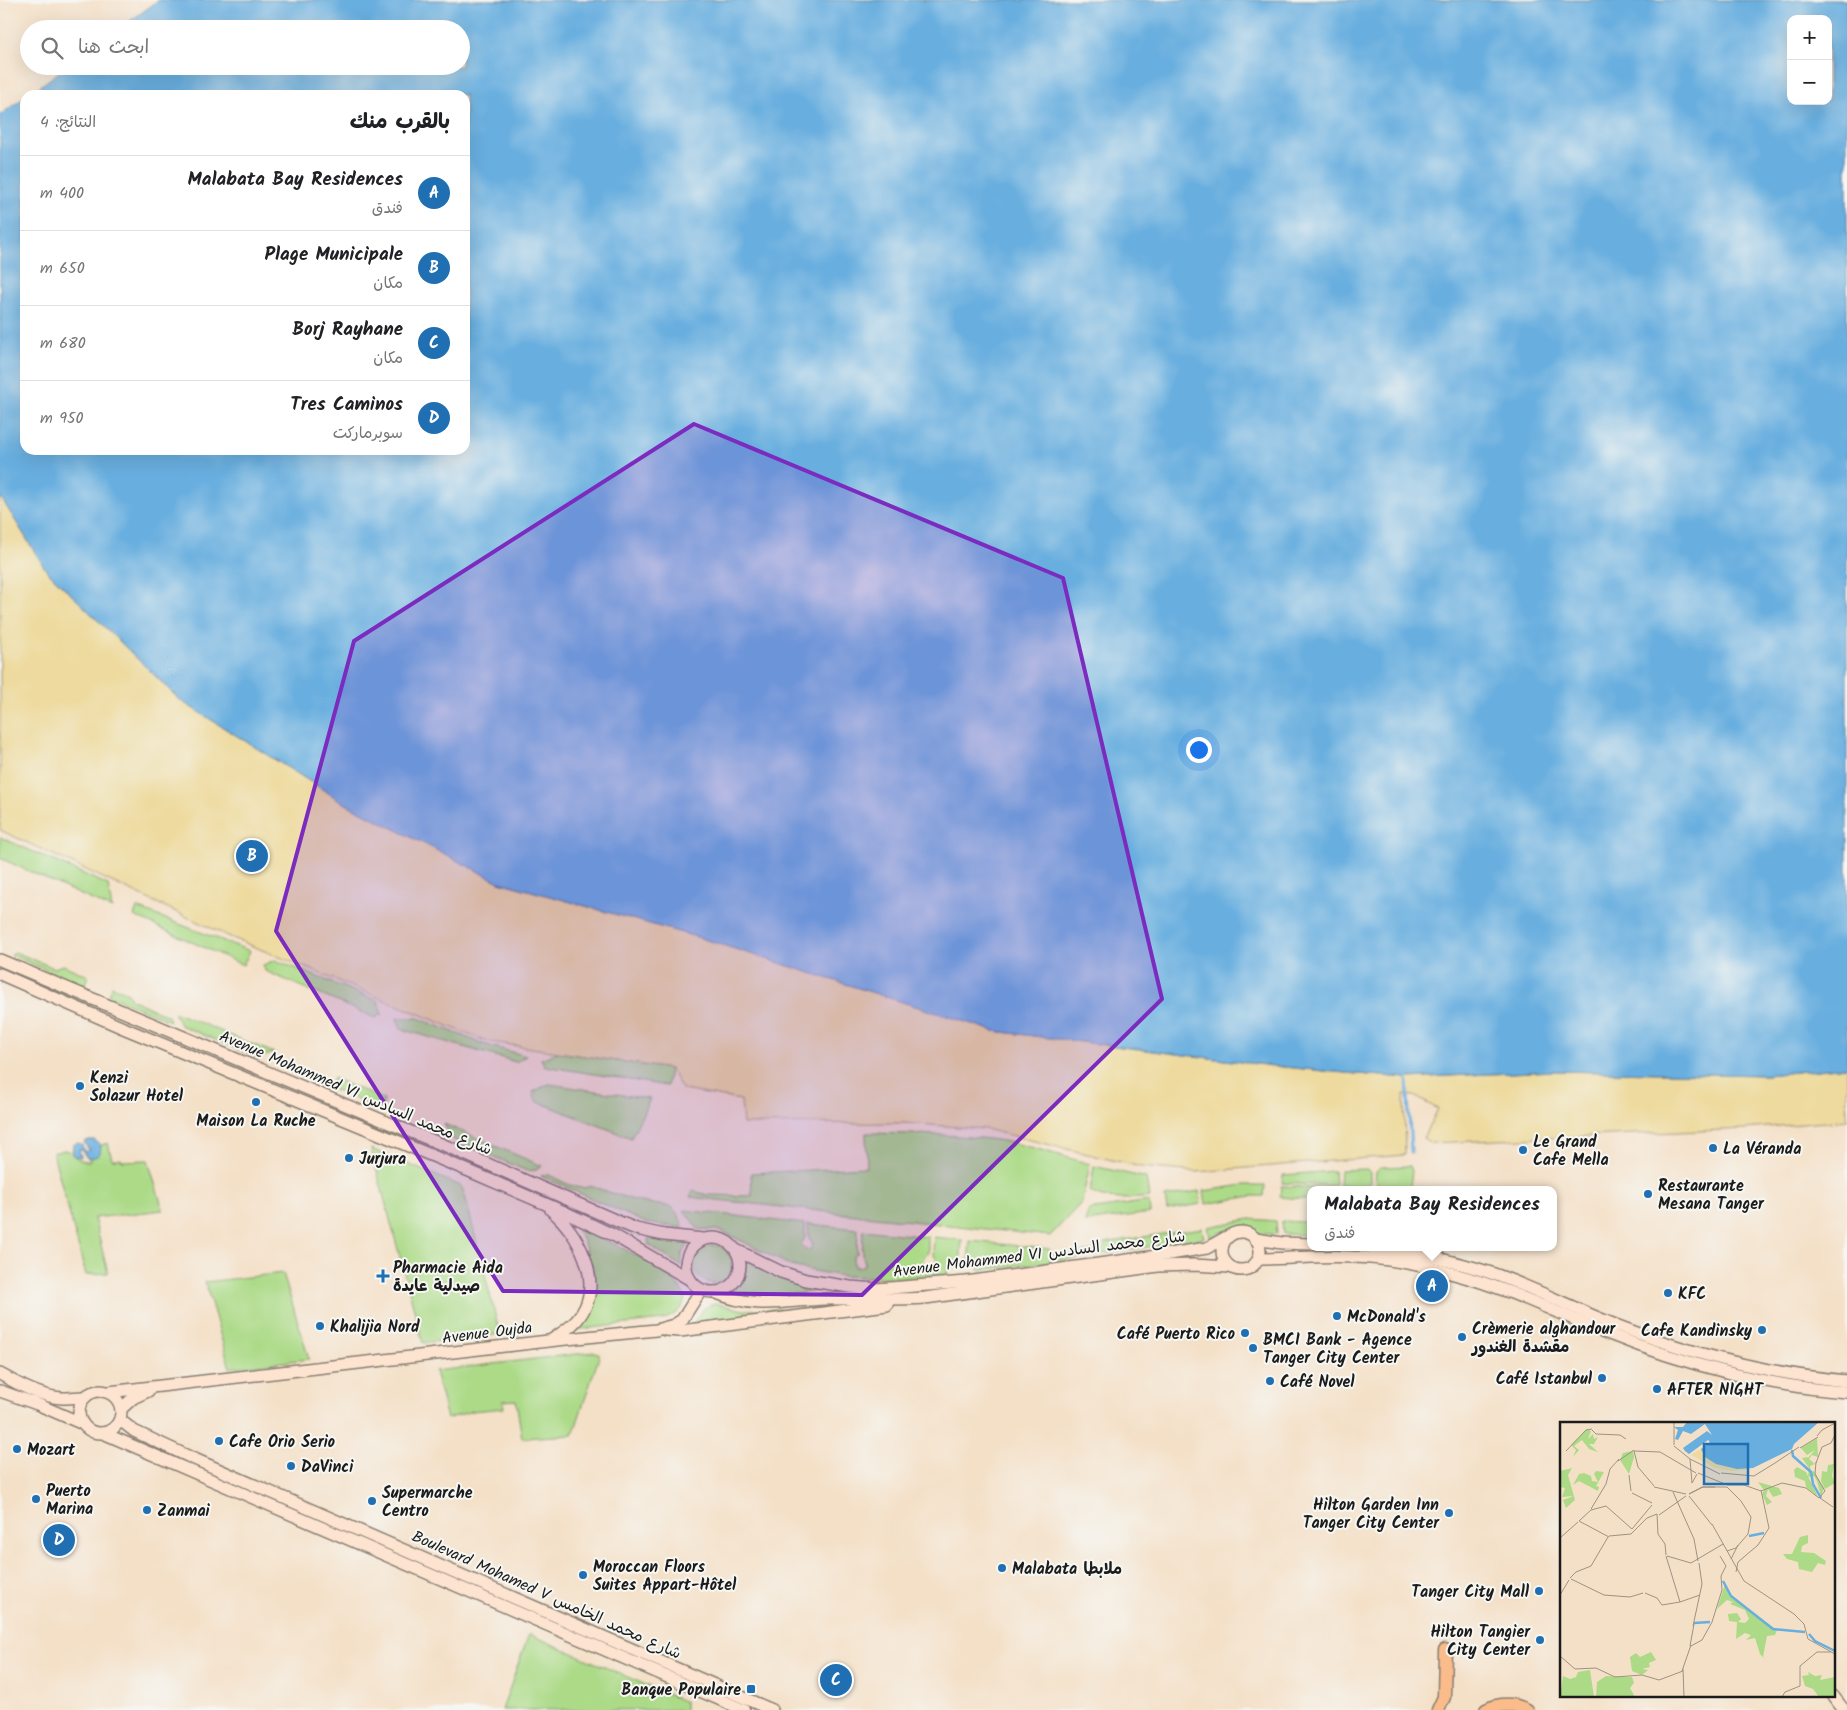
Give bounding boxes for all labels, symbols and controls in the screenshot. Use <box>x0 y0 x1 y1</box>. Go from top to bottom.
map controls <box>1787 15 1832 105</box>
button: + <box>1787 15 1832 60</box>
search box <box>20 20 470 75</box>
text: ابحث هنا <box>78 33 149 63</box>
icon: search <box>38 34 66 62</box>
button: − <box>1787 60 1832 105</box>
text: بالقرب منك <box>350 106 450 139</box>
text: النتائج: 4 <box>40 110 96 135</box>
text: Malabata Bay Residences <box>187 165 403 195</box>
text: 400 m <box>40 181 84 206</box>
text: A <box>429 181 439 206</box>
text: فندق <box>372 196 403 221</box>
text: Plage Municipale <box>265 240 403 270</box>
text: 650 m <box>40 256 85 281</box>
text: B <box>429 256 439 281</box>
text: مكان <box>373 271 403 296</box>
text: Borj Rayhane <box>292 315 403 345</box>
text: 680 m <box>40 331 86 356</box>
text: C <box>429 331 439 356</box>
text: مكان <box>373 346 403 371</box>
text: Tres Caminos <box>290 390 403 420</box>
text: 950 m <box>40 406 84 431</box>
text: D <box>429 406 439 431</box>
text: سوبرماركت <box>333 421 403 446</box>
your location <box>1186 737 1212 763</box>
pin: B <box>236 837 268 875</box>
street label: Avenue Mohammed VI شارع محمد السادس <box>215 1024 496 1162</box>
place label: Kenzi Solazur Hotel <box>90 1066 184 1109</box>
marker: Kenzi Solazur Hotel <box>74 1080 86 1092</box>
marker: Maison La Ruche <box>250 1096 262 1108</box>
place label: Maison La Ruche <box>196 1109 316 1134</box>
place label: Le Grand Cafe Mella <box>1533 1130 1609 1173</box>
place label: La Véranda <box>1723 1137 1801 1162</box>
marker: La Véranda <box>1707 1142 1719 1154</box>
marker: Le Grand Cafe Mella <box>1517 1144 1529 1156</box>
place label: Jurjura <box>359 1147 406 1172</box>
marker: Jurjura <box>343 1152 355 1164</box>
place label: Restaurante Mesana Tanger <box>1658 1174 1765 1217</box>
popup <box>1307 1186 1557 1251</box>
marker: Restaurante Mesana Tanger <box>1642 1188 1654 1200</box>
text: Malabata Bay Residences <box>1324 1190 1540 1220</box>
text: فندق <box>1324 1221 1355 1246</box>
street label: Avenue Mohammed VI شارع محمد السادس <box>892 1224 1187 1285</box>
place label: Pharmacie Aida صيدلية عايدة <box>393 1256 503 1299</box>
pin: A <box>1416 1267 1448 1305</box>
marker: Pharmacie Aida صيدلية عايدة <box>377 1270 389 1282</box>
place label: KFC <box>1678 1282 1706 1307</box>
marker: KFC <box>1662 1287 1674 1299</box>
place label: McDonald's <box>1347 1305 1426 1330</box>
marker: McDonald's <box>1331 1310 1343 1322</box>
place label: Khalijia Nord <box>330 1315 420 1340</box>
street label: Avenue Oujda <box>441 1316 534 1351</box>
place label: Crèmerie alghandour مقشدة الغندور <box>1470 1317 1617 1360</box>
place label: Cafe Kandinsky <box>1641 1319 1753 1344</box>
marker: Khalijia Nord <box>314 1320 326 1332</box>
place label: Café Puerto Rico <box>1117 1322 1235 1347</box>
marker: Cafe Kandinsky <box>1756 1324 1768 1336</box>
marker: Café Puerto Rico <box>1239 1327 1251 1339</box>
place label: BMCI Bank - Agence Tanger City Center <box>1263 1328 1412 1371</box>
marker: Crèmerie alghandour مقشدة الغندور <box>1456 1331 1468 1343</box>
marker: BMCI Bank - Agence Tanger City Center <box>1247 1342 1259 1354</box>
place label: Café Istanbul <box>1496 1367 1593 1392</box>
place label: Café Novel <box>1280 1370 1355 1395</box>
marker: Café Istanbul <box>1596 1372 1608 1384</box>
marker: Café Novel <box>1264 1375 1276 1387</box>
place label: AFTER NIGHT <box>1667 1378 1764 1403</box>
marker: AFTER NIGHT <box>1651 1383 1663 1395</box>
inset map <box>1560 1422 1834 1698</box>
place label: Cafe Orio Serio <box>229 1430 335 1455</box>
marker: Cafe Orio Serio <box>213 1435 225 1447</box>
place label: Mozart <box>27 1438 76 1463</box>
marker: Mozart <box>11 1443 23 1455</box>
place label: DaVinci <box>301 1455 354 1480</box>
marker: DaVinci <box>285 1460 297 1472</box>
place label: Puerto Marina <box>46 1479 93 1522</box>
place label: Supermarche Centro <box>382 1481 473 1524</box>
marker: Puerto Marina <box>30 1493 42 1505</box>
place label: Hilton Garden Inn Tanger City Center <box>1303 1493 1440 1536</box>
marker: Supermarche Centro <box>366 1495 378 1507</box>
place label: Zanmai <box>157 1499 211 1524</box>
marker: Zanmai <box>141 1504 153 1516</box>
marker: Hilton Garden Inn Tanger City Center <box>1443 1507 1455 1519</box>
pin: D <box>43 1521 75 1559</box>
street label: Boulevard Mohamed V شارع محمد الخامس <box>407 1524 685 1666</box>
place label: Moroccan Floors Suites Appart-Hôtel <box>593 1555 737 1598</box>
place label: Malabata ملابطا <box>1012 1557 1122 1582</box>
marker: Malabata ملابطا <box>996 1562 1008 1574</box>
marker: Moroccan Floors Suites Appart-Hôtel <box>577 1569 589 1581</box>
place label: Tanger City Mall <box>1411 1580 1530 1605</box>
marker: Tanger City Mall <box>1533 1585 1545 1597</box>
place label: Hilton Tangier City Center <box>1430 1620 1531 1663</box>
marker: Hilton Tangier City Center <box>1534 1634 1546 1646</box>
pin: C <box>820 1661 852 1699</box>
place label: Banque Populaire <box>621 1678 741 1703</box>
marker: Banque Populaire <box>745 1683 757 1695</box>

